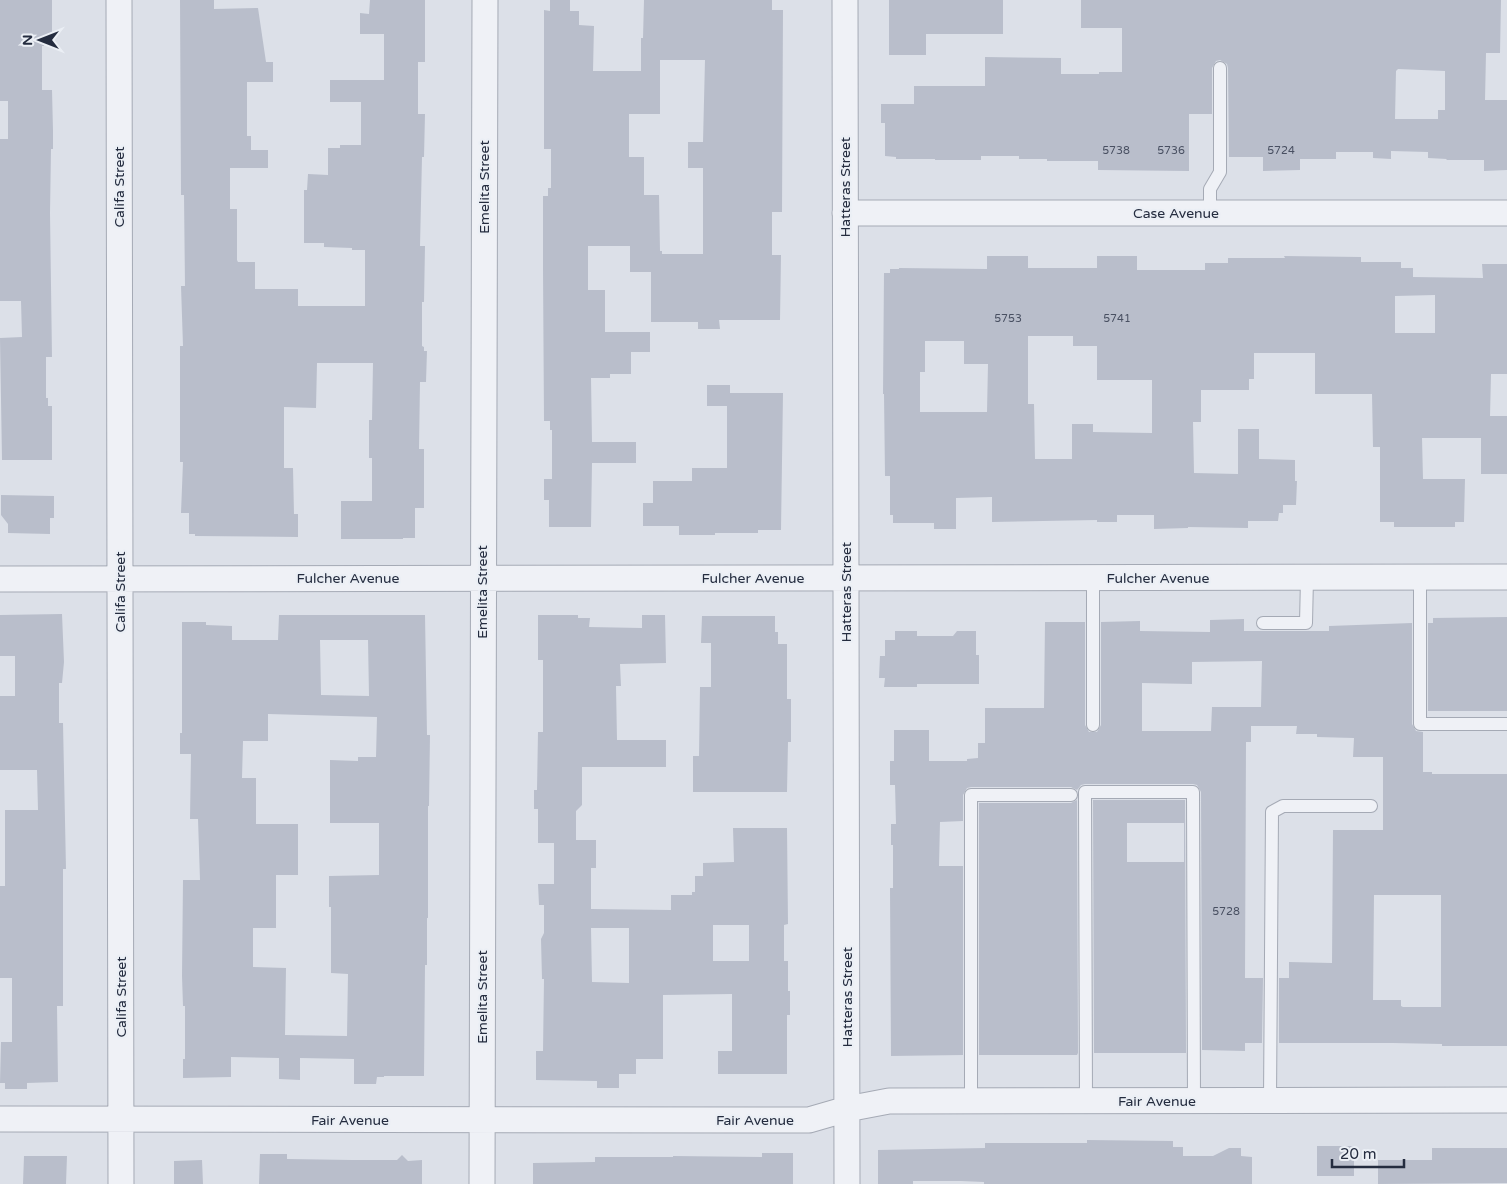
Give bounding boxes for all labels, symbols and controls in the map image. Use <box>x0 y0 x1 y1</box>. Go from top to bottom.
north arrow <box>15 15 65 65</box>
text: N <box>19 34 36 46</box>
street label: Hatteras Street <box>837 136 854 237</box>
street label: Emelita Street <box>476 140 493 234</box>
house number: 5738 <box>1102 144 1130 157</box>
house number: 5736 <box>1157 144 1185 157</box>
house number: 5724 <box>1267 144 1295 157</box>
street label: Califa Street <box>111 146 128 228</box>
street label: Case Avenue <box>1133 205 1219 222</box>
house number: 5753 <box>994 312 1022 325</box>
house number: 5741 <box>1103 312 1131 325</box>
street label: Hatteras Street <box>838 541 855 642</box>
street label: Emelita Street <box>474 545 491 639</box>
street label: Califa Street <box>112 551 129 633</box>
street label: Fulcher Avenue <box>296 570 400 587</box>
street label: Fulcher Avenue <box>701 570 805 587</box>
street label: Fulcher Avenue <box>1106 570 1210 587</box>
house number: 5728 <box>1212 905 1240 918</box>
street label: Hatteras Street <box>839 946 856 1047</box>
street label: Emelita Street <box>474 950 491 1044</box>
street label: Califa Street <box>113 956 130 1038</box>
street label: Fair Avenue <box>1118 1093 1196 1110</box>
street label: Fair Avenue <box>311 1112 389 1129</box>
street label: Fair Avenue <box>716 1112 794 1129</box>
scale bar <box>1332 1136 1404 1168</box>
text: 20 m <box>1340 1145 1377 1163</box>

